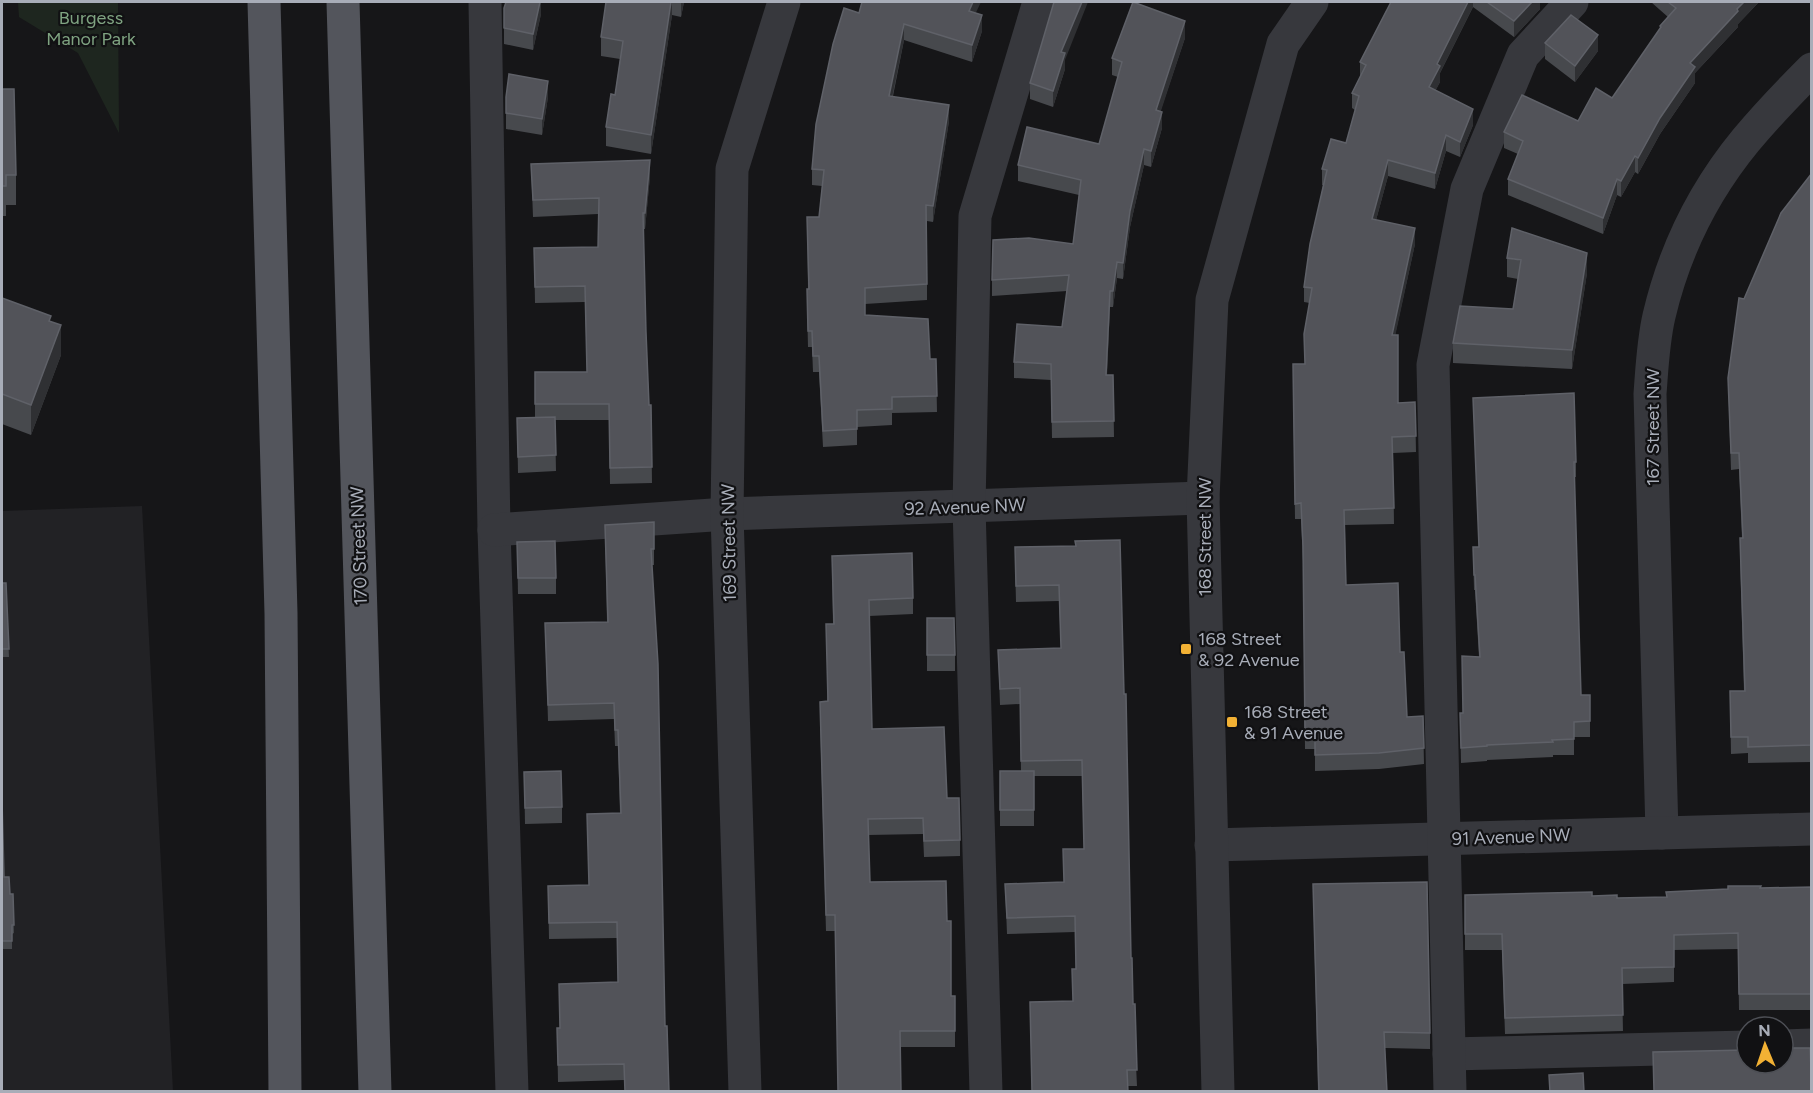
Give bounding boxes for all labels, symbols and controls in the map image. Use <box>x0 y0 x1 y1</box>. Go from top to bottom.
park label: Burgess Manor Park <box>46 7 136 50</box>
street label: 167 Street NW <box>1642 367 1664 486</box>
street label: 168 Street NW <box>1194 477 1216 597</box>
street label: 169 Street NW <box>717 483 741 602</box>
street label: 170 Street NW <box>346 485 372 606</box>
street label: 92 Avenue NW <box>904 494 1027 520</box>
place label: 168 Street & 92 Avenue <box>1198 628 1300 671</box>
marker: 168 Street & 92 Avenue <box>1179 642 1193 656</box>
place label: 168 Street & 91 Avenue <box>1244 701 1343 744</box>
marker: 168 Street & 91 Avenue <box>1225 715 1239 729</box>
street label: 91 Avenue NW <box>1451 824 1571 850</box>
north arrow <box>1735 1015 1795 1075</box>
text: N <box>1758 1021 1771 1040</box>

